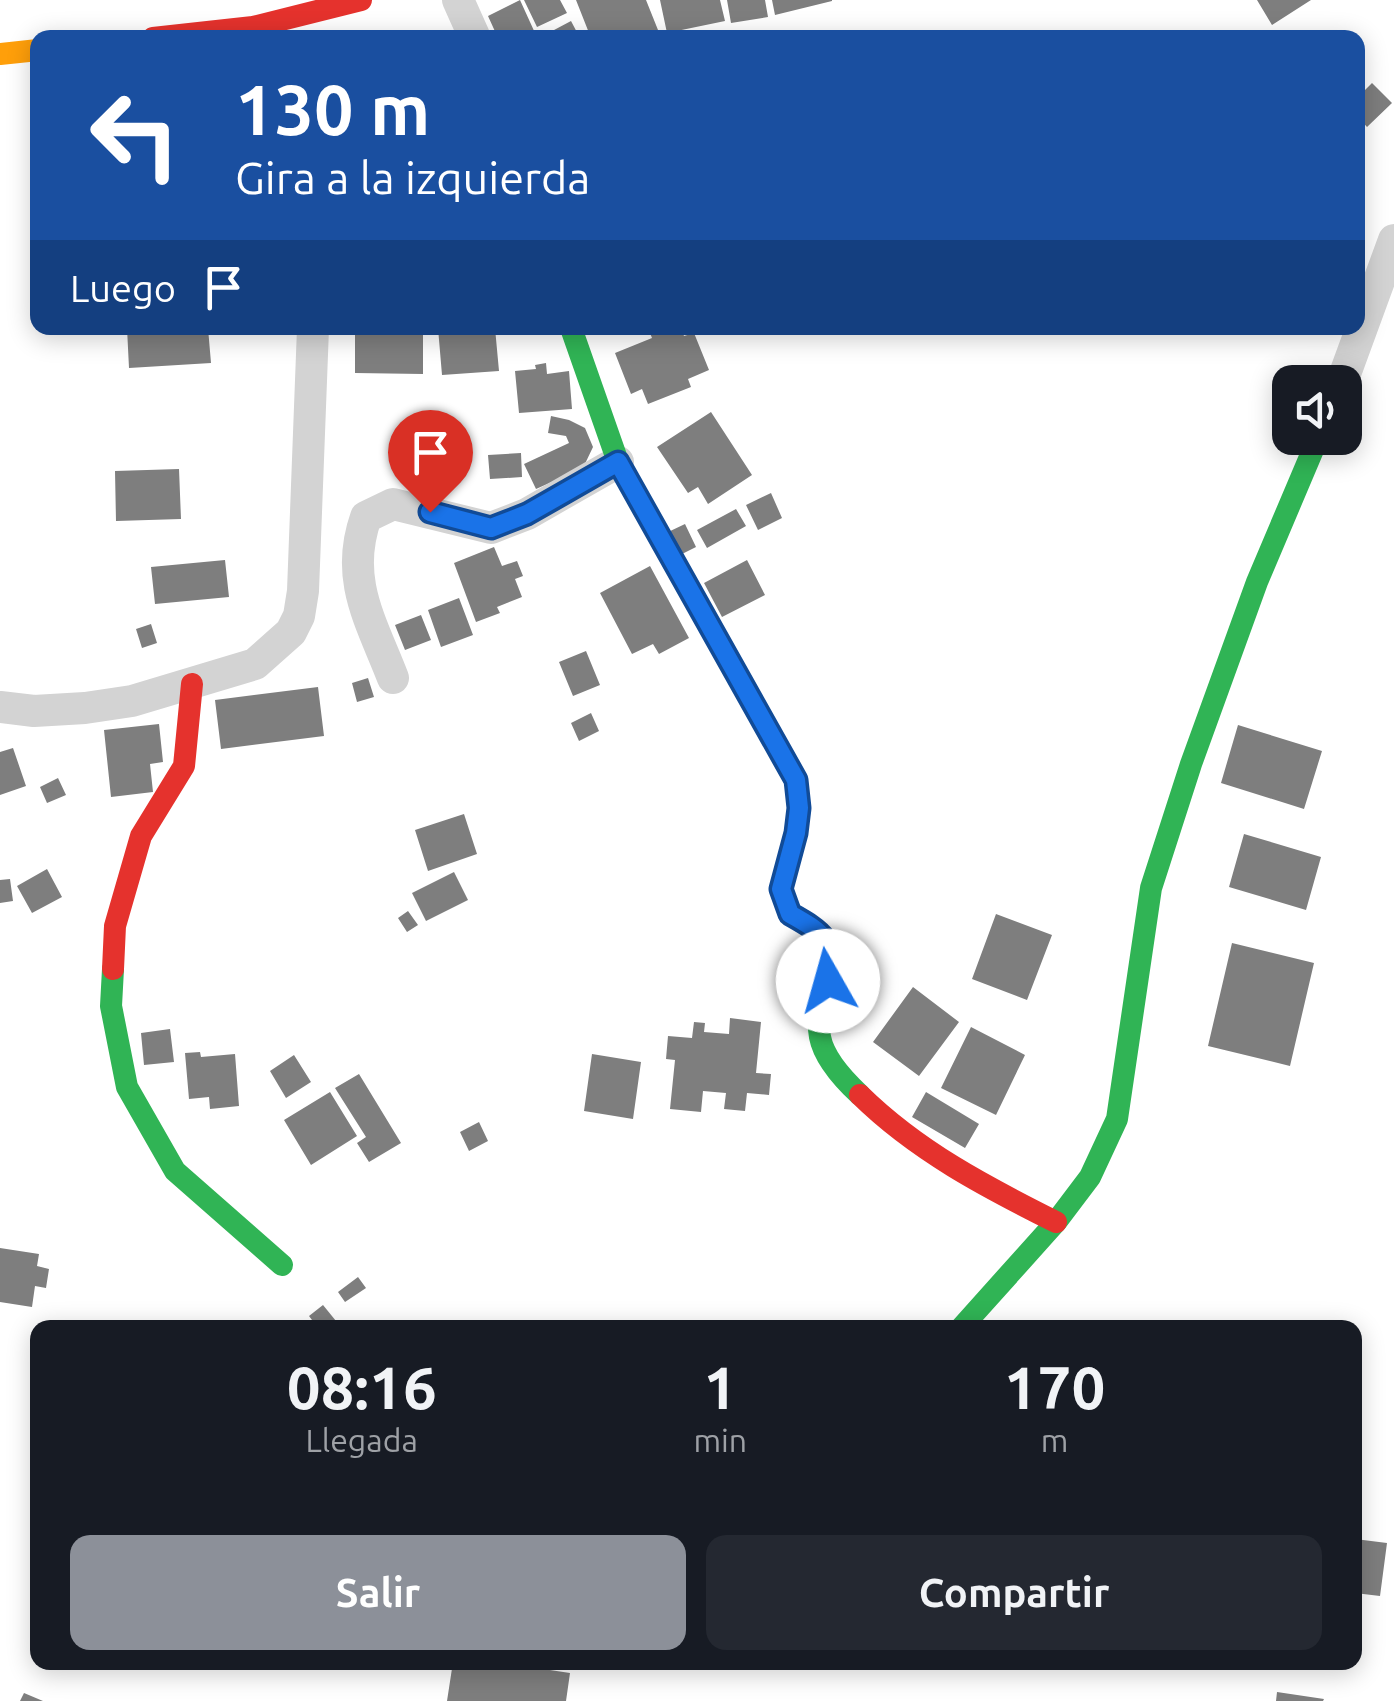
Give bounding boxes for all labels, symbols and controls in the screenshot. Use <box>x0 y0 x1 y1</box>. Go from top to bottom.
icon: left <box>70 70 200 200</box>
text: 130 m <box>235 70 430 148</box>
text: Gira a la izquierda <box>235 152 591 203</box>
icon: arrive <box>196 260 251 315</box>
text: Luego <box>70 267 176 309</box>
map controls <box>1272 365 1362 455</box>
button: sound <box>1272 365 1362 455</box>
pin <box>388 410 473 513</box>
icon: arrive <box>403 425 458 480</box>
position arrow <box>776 929 880 1033</box>
text: 08:16 <box>287 1353 437 1420</box>
text: 1 <box>703 1353 737 1420</box>
text: 170 <box>1004 1353 1105 1420</box>
text: Llegada <box>306 1422 418 1458</box>
text: min <box>693 1422 747 1458</box>
text: m <box>1041 1422 1068 1458</box>
button: Salir <box>70 1535 686 1650</box>
button: Compartir <box>706 1535 1322 1650</box>

